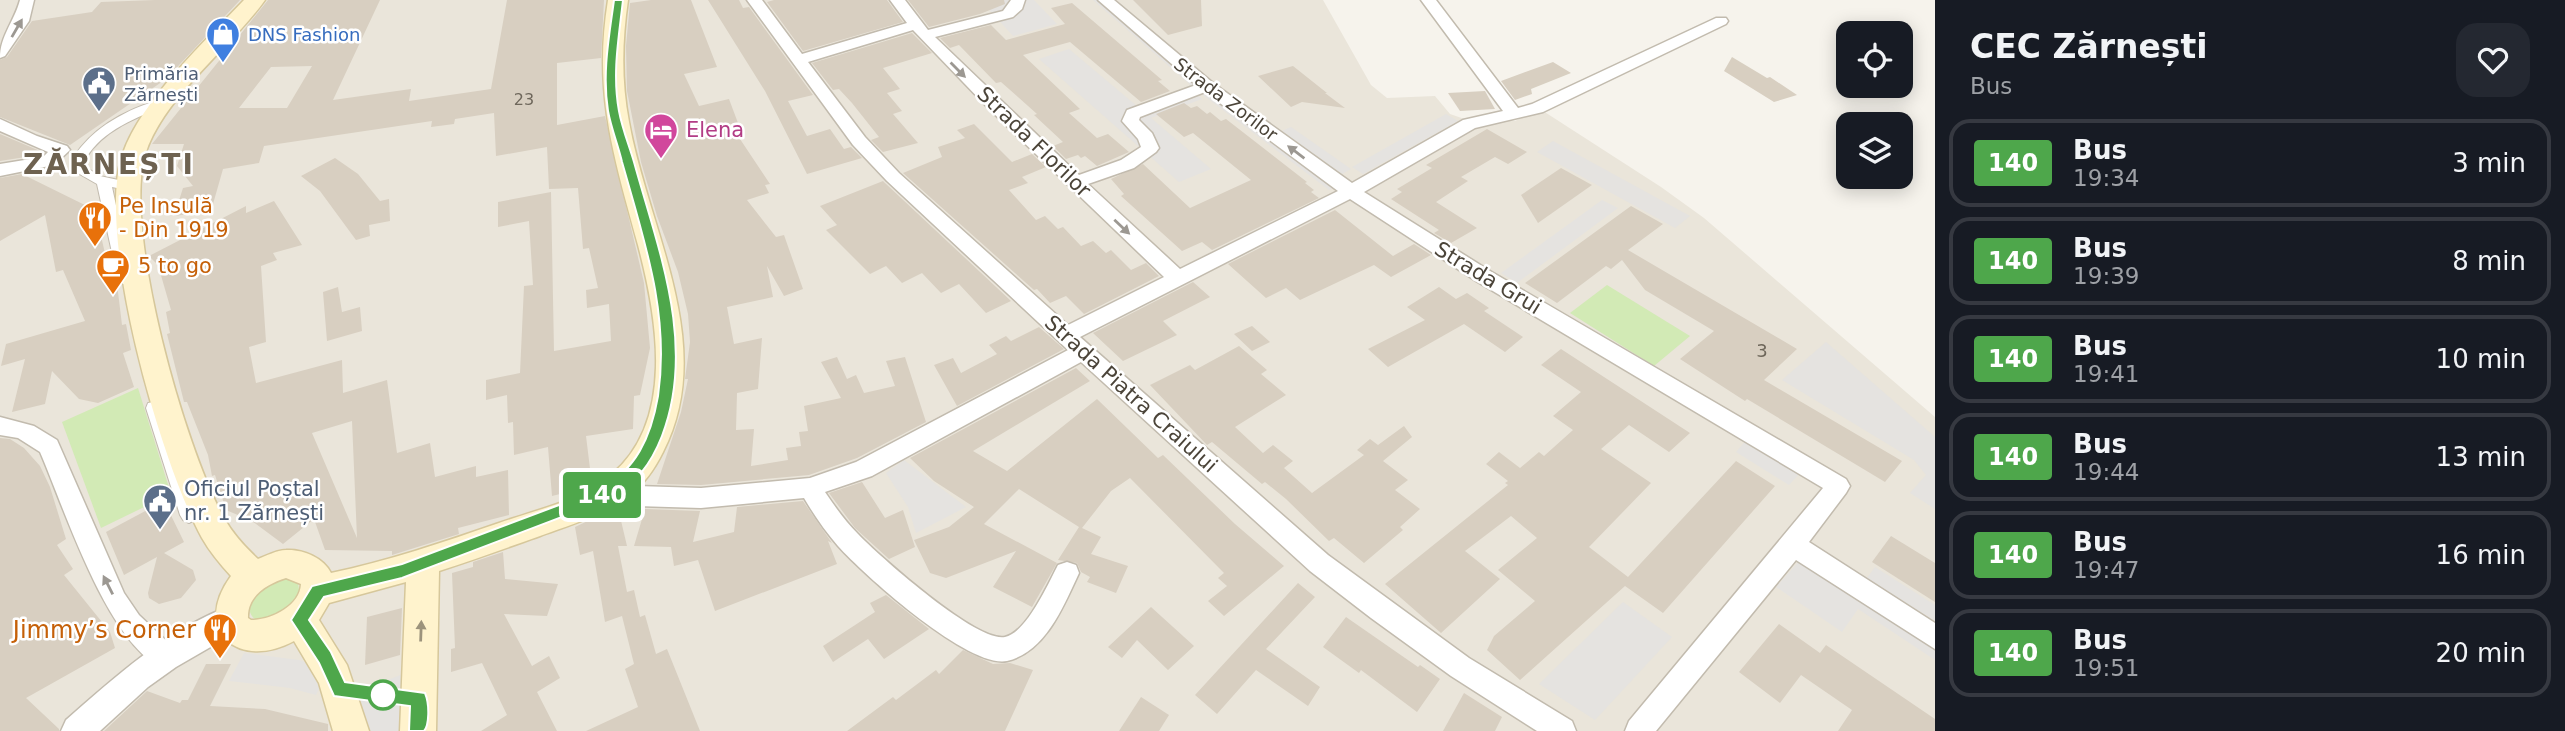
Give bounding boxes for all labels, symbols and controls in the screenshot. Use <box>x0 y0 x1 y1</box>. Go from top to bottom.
shop icon: DNS Fashion <box>204 15 242 64</box>
one-way arrow <box>11 19 23 38</box>
map controls <box>1836 21 1913 189</box>
button: locate <box>1836 21 1913 98</box>
button: heart <box>2456 23 2530 97</box>
place label: DNS Fashion <box>248 24 360 45</box>
text: CEC Zărnești <box>1970 27 2208 66</box>
street label: Strada Zorilor <box>1170 53 1282 145</box>
one-way arrow <box>949 61 966 77</box>
place label: Primăria Zărnești <box>124 63 199 105</box>
public building icon: Primăria Zărnești <box>80 64 118 113</box>
text: Bus <box>1970 73 2012 99</box>
street label: Strada Florilor <box>972 82 1096 202</box>
house number: 23 <box>514 90 534 109</box>
hotel icon: Elena <box>642 111 680 160</box>
button: layers <box>1836 112 1913 189</box>
place label: Elena <box>686 118 744 142</box>
text: Bus <box>2073 135 2127 165</box>
one-way arrow <box>1287 144 1305 159</box>
district label: ZĂRNEȘTI <box>23 147 195 181</box>
text: 3 min <box>2452 148 2526 178</box>
text: 140 <box>1988 149 2038 177</box>
text: 19:34 <box>2073 165 2139 191</box>
place label: Pe Insulă - Din 1919 <box>119 194 229 242</box>
restaurant icon: Pe Insulă - Din 1919 <box>76 199 114 248</box>
one-way arrow <box>1113 218 1130 234</box>
text: Bus <box>2073 233 2127 263</box>
street label: Strada Grui <box>1430 237 1546 319</box>
text: 8 min <box>2452 246 2526 276</box>
cafe icon: 5 to go <box>94 247 132 296</box>
text: 140 <box>1988 247 2038 275</box>
place label: 5 to go <box>138 254 212 278</box>
text: 19:39 <box>2073 263 2139 289</box>
street label: Strada Piatra Craiului <box>1040 310 1222 478</box>
text: Bus <box>2073 331 2127 361</box>
house number: 3 <box>1756 340 1768 361</box>
text: 10 min <box>2436 344 2526 374</box>
text: 140 <box>1988 345 2038 373</box>
text: 19:41 <box>2073 361 2139 387</box>
text: Bus <box>2073 429 2127 459</box>
text: 13 min <box>2436 442 2526 472</box>
text: 140 <box>1988 443 2038 471</box>
text: 19:44 <box>2073 459 2139 485</box>
line badge: 140 <box>562 472 642 518</box>
place label: Oficiul Poștal nr. 1 Zărnești <box>184 477 324 525</box>
text: 140 <box>577 481 627 509</box>
public building icon: Oficiul Poștal nr. 1 Zărnești <box>141 482 179 531</box>
text: Bus <box>2073 527 2127 557</box>
text: 16 min <box>2436 540 2526 570</box>
text: 140 <box>1988 541 2038 569</box>
text: 19:47 <box>2073 557 2139 583</box>
one-way arrow <box>102 575 113 595</box>
restaurant icon: Jimmy’s Corner <box>201 611 239 660</box>
place label: Jimmy’s Corner <box>11 616 196 644</box>
one-way arrow <box>415 620 427 642</box>
text: Bus <box>2073 625 2127 655</box>
text: 20 min <box>2436 638 2526 668</box>
text: 140 <box>1988 639 2038 667</box>
text: 19:51 <box>2073 655 2139 681</box>
unlabelled marker <box>368 680 398 710</box>

